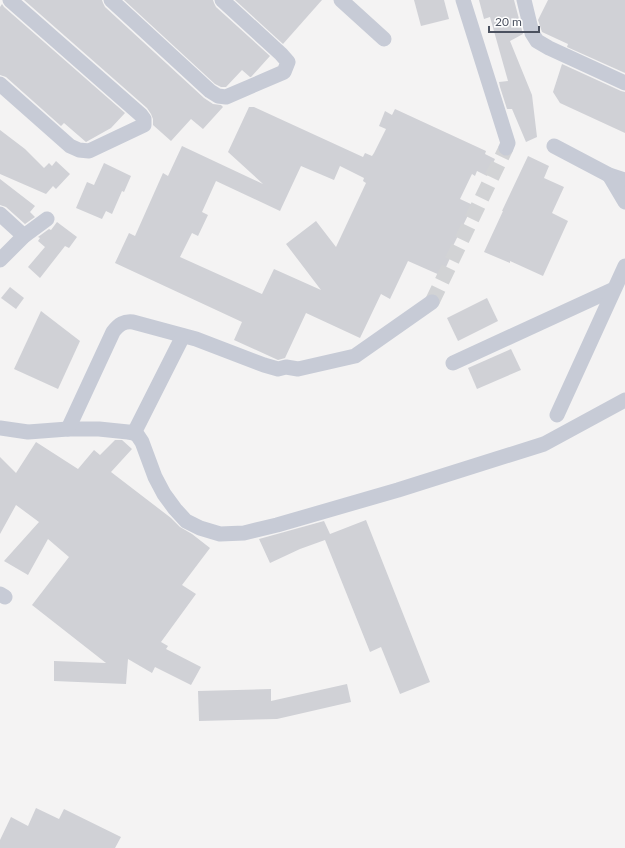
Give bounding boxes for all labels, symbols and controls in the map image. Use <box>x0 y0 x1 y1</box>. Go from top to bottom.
scale bar <box>489 8 539 34</box>
text: 20 m <box>495 14 522 29</box>

